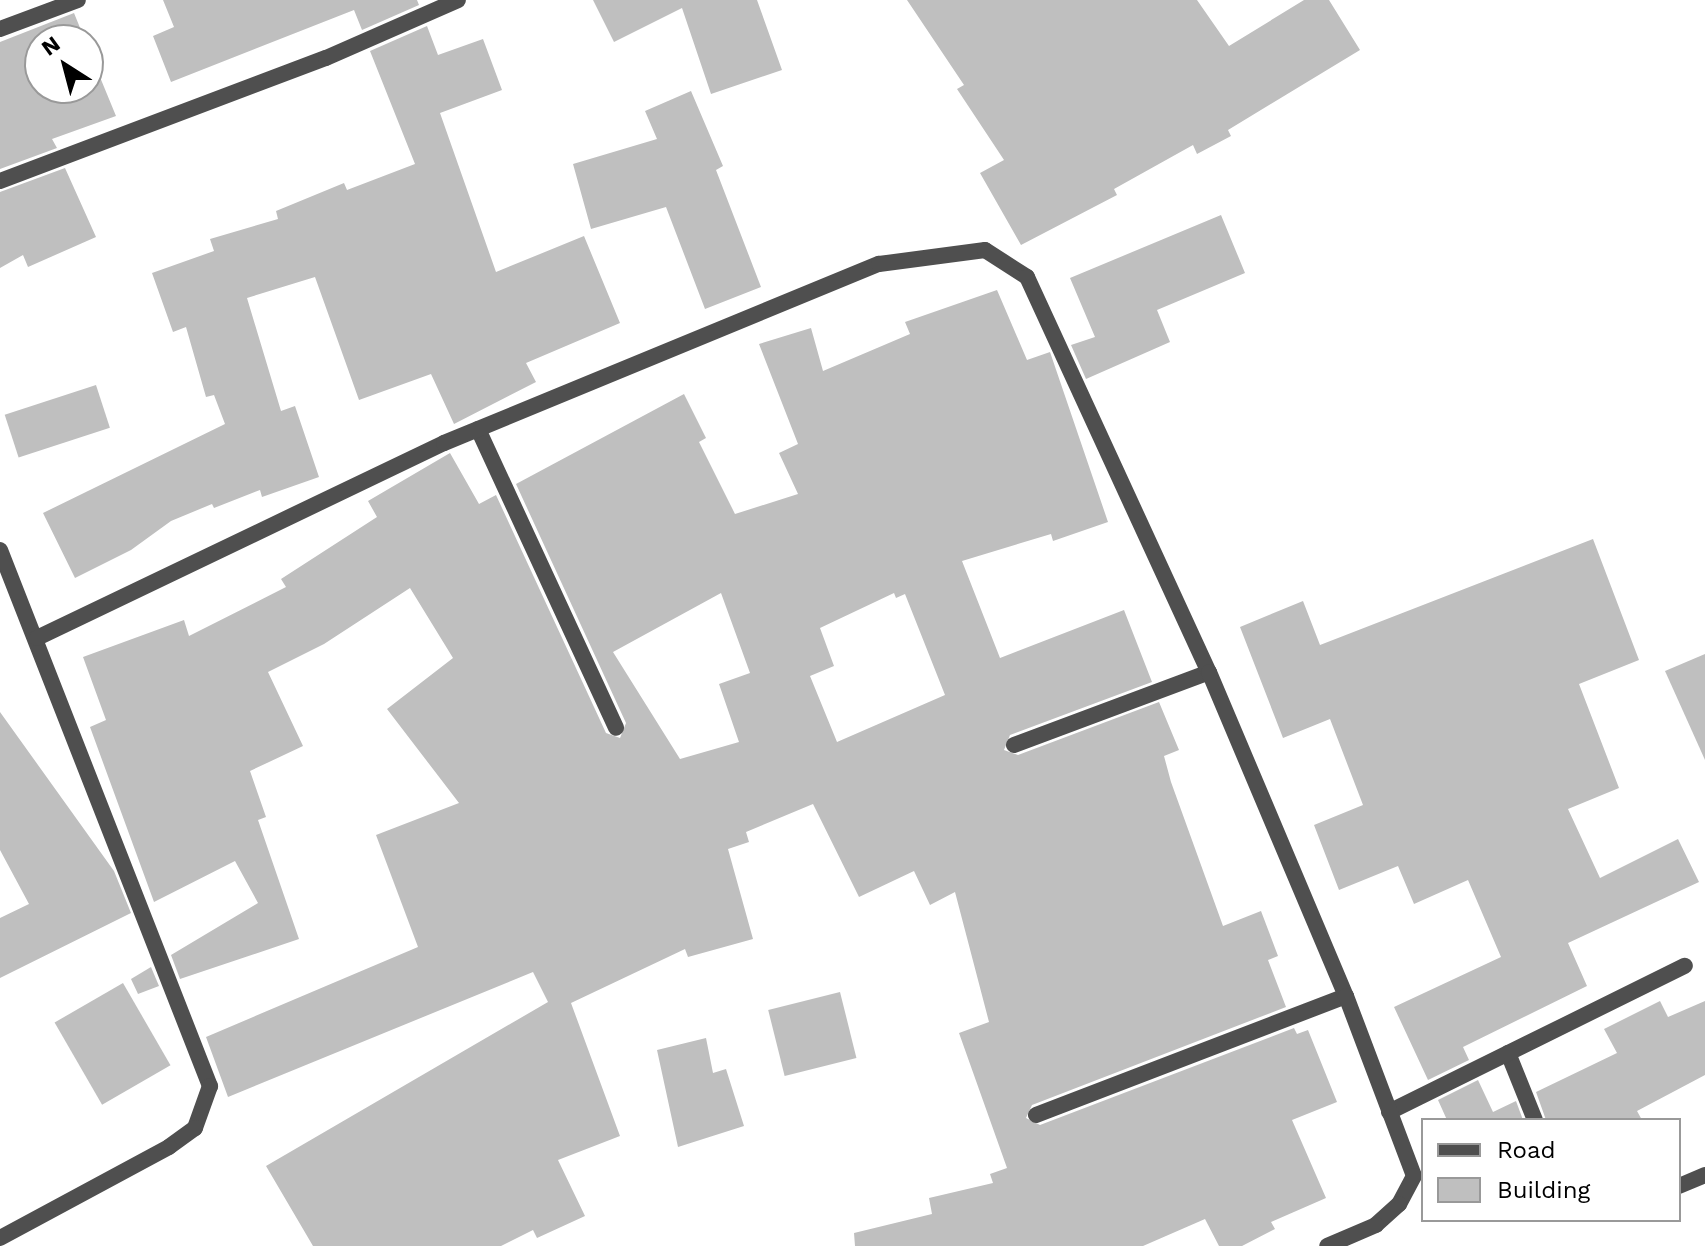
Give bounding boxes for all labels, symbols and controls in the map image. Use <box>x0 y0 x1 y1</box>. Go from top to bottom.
north arrow <box>24 24 104 104</box>
text: N <box>37 31 65 61</box>
legend <box>1421 1118 1681 1222</box>
text: Road <box>1497 1136 1556 1164</box>
text: Building <box>1497 1176 1590 1204</box>

